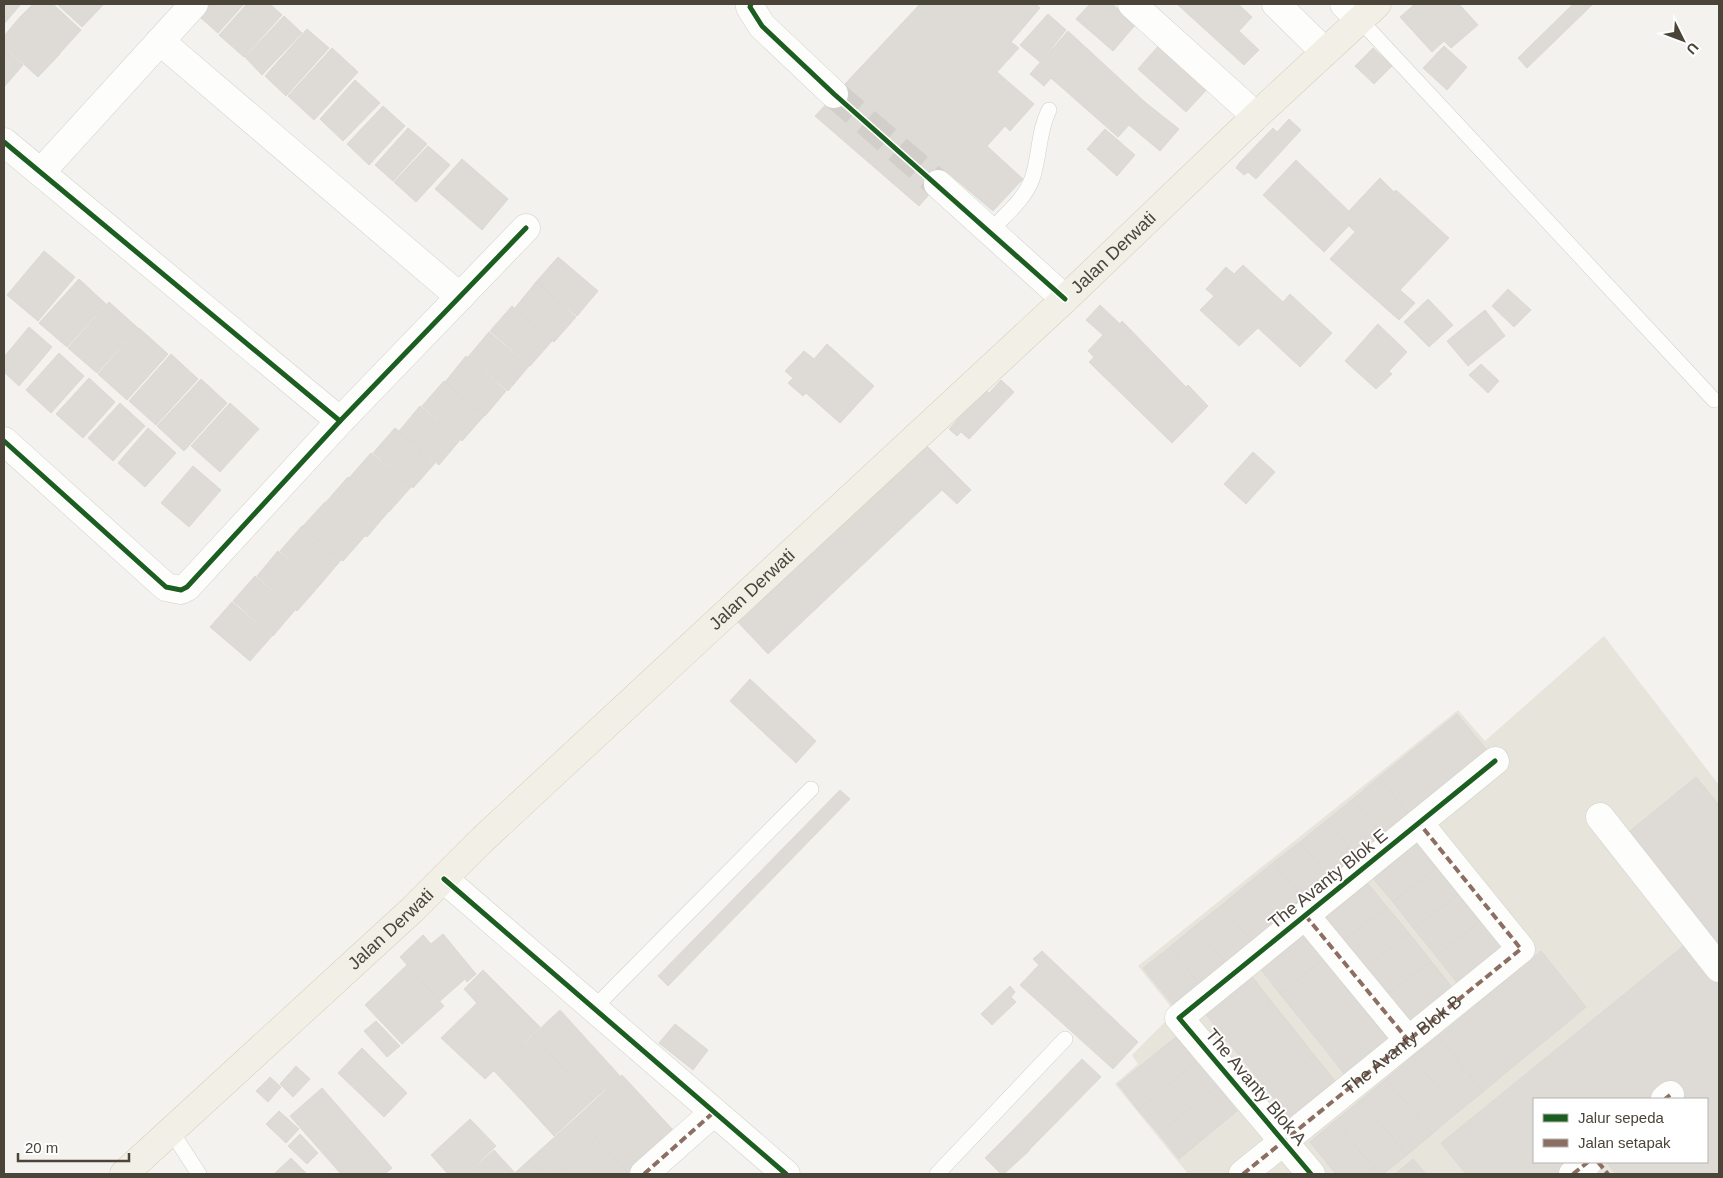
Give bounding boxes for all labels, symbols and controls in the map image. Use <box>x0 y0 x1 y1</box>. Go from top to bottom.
north arrow <box>1658 15 1708 65</box>
text: U <box>1683 40 1702 58</box>
street label: Jalan Derwati <box>1067 208 1160 298</box>
street label: Jalan Derwati <box>705 545 799 634</box>
street label: The Avanty Blok E <box>1265 825 1391 933</box>
street label: Jalan Derwati <box>344 885 437 974</box>
street label: The Avanty Blok B <box>1339 991 1466 1099</box>
street label: The Avanty Blok A <box>1201 1025 1311 1149</box>
legend <box>1533 1098 1708 1163</box>
text: Jalur sepeda <box>1578 1109 1665 1126</box>
scale bar <box>18 1130 129 1162</box>
text: Jalan setapak <box>1578 1134 1671 1151</box>
text: 20 m <box>25 1139 58 1156</box>

